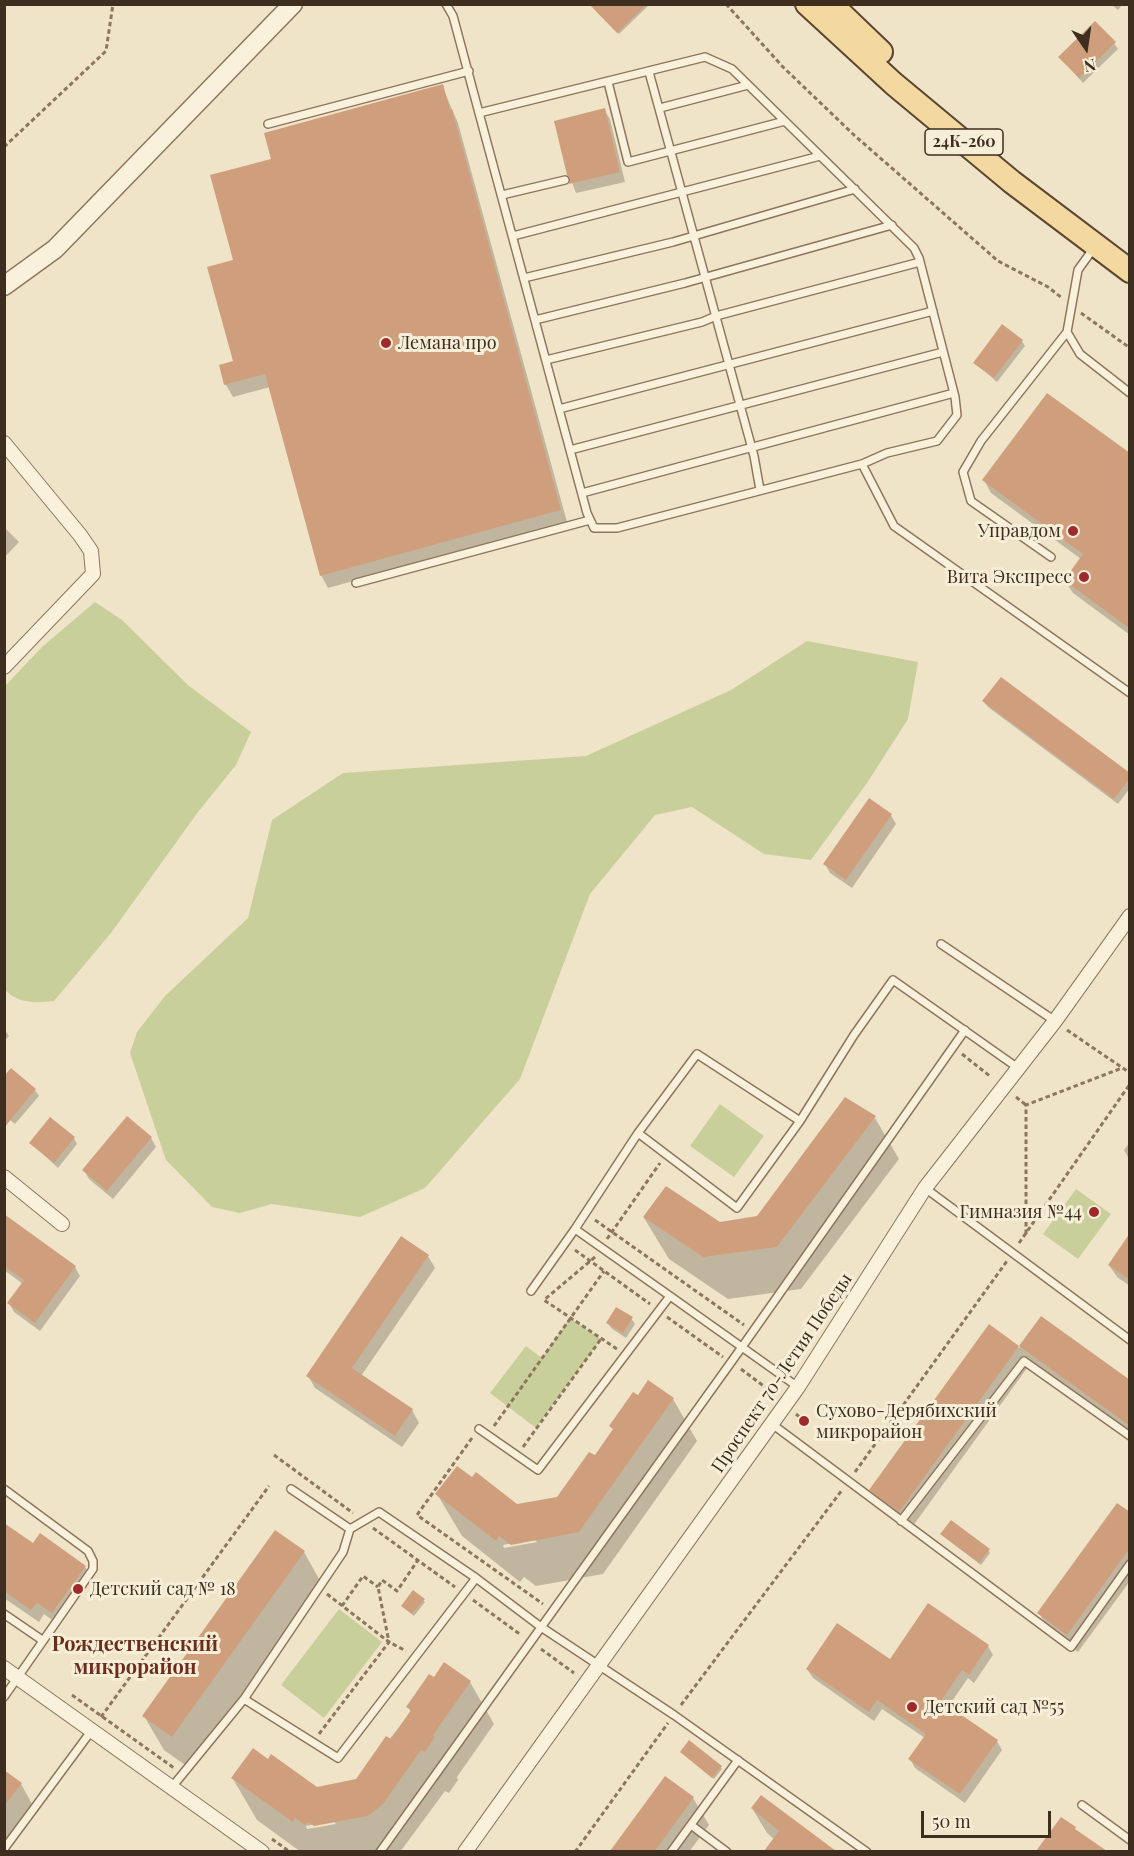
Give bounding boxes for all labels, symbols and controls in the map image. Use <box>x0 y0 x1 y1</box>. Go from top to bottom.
north arrow <box>1056 18 1116 78</box>
text: N <box>1082 54 1098 78</box>
road number: 24К-260 <box>925 129 1003 155</box>
place label: Лемана про <box>398 332 497 354</box>
marker: Лемана про <box>379 336 393 350</box>
place label: Управдом <box>978 520 1061 542</box>
marker: Управдом <box>1066 524 1080 538</box>
place label: Вита Экспресс <box>947 566 1072 588</box>
marker: Вита Экспресс <box>1077 570 1091 584</box>
place label: Гимназия №44 <box>960 1201 1082 1223</box>
marker: Гимназия №44 <box>1087 1205 1101 1219</box>
street label: Проспект 70-Летия Победы <box>707 1269 857 1477</box>
place label: Сухово-Дерябихский микрорайон <box>816 1400 997 1442</box>
marker: Сухово-Дерябихский микрорайон <box>797 1414 811 1428</box>
place label: Детский сад № 18 <box>90 1578 236 1600</box>
marker: Детский сад № 18 <box>71 1582 85 1596</box>
district label: Рождественский микрорайон <box>52 1633 218 1680</box>
place label: Детский сад №55 <box>924 1696 1064 1718</box>
marker: Детский сад №55 <box>905 1700 919 1714</box>
scale bar <box>924 1799 1054 1837</box>
text: 50 m <box>932 1809 971 1833</box>

